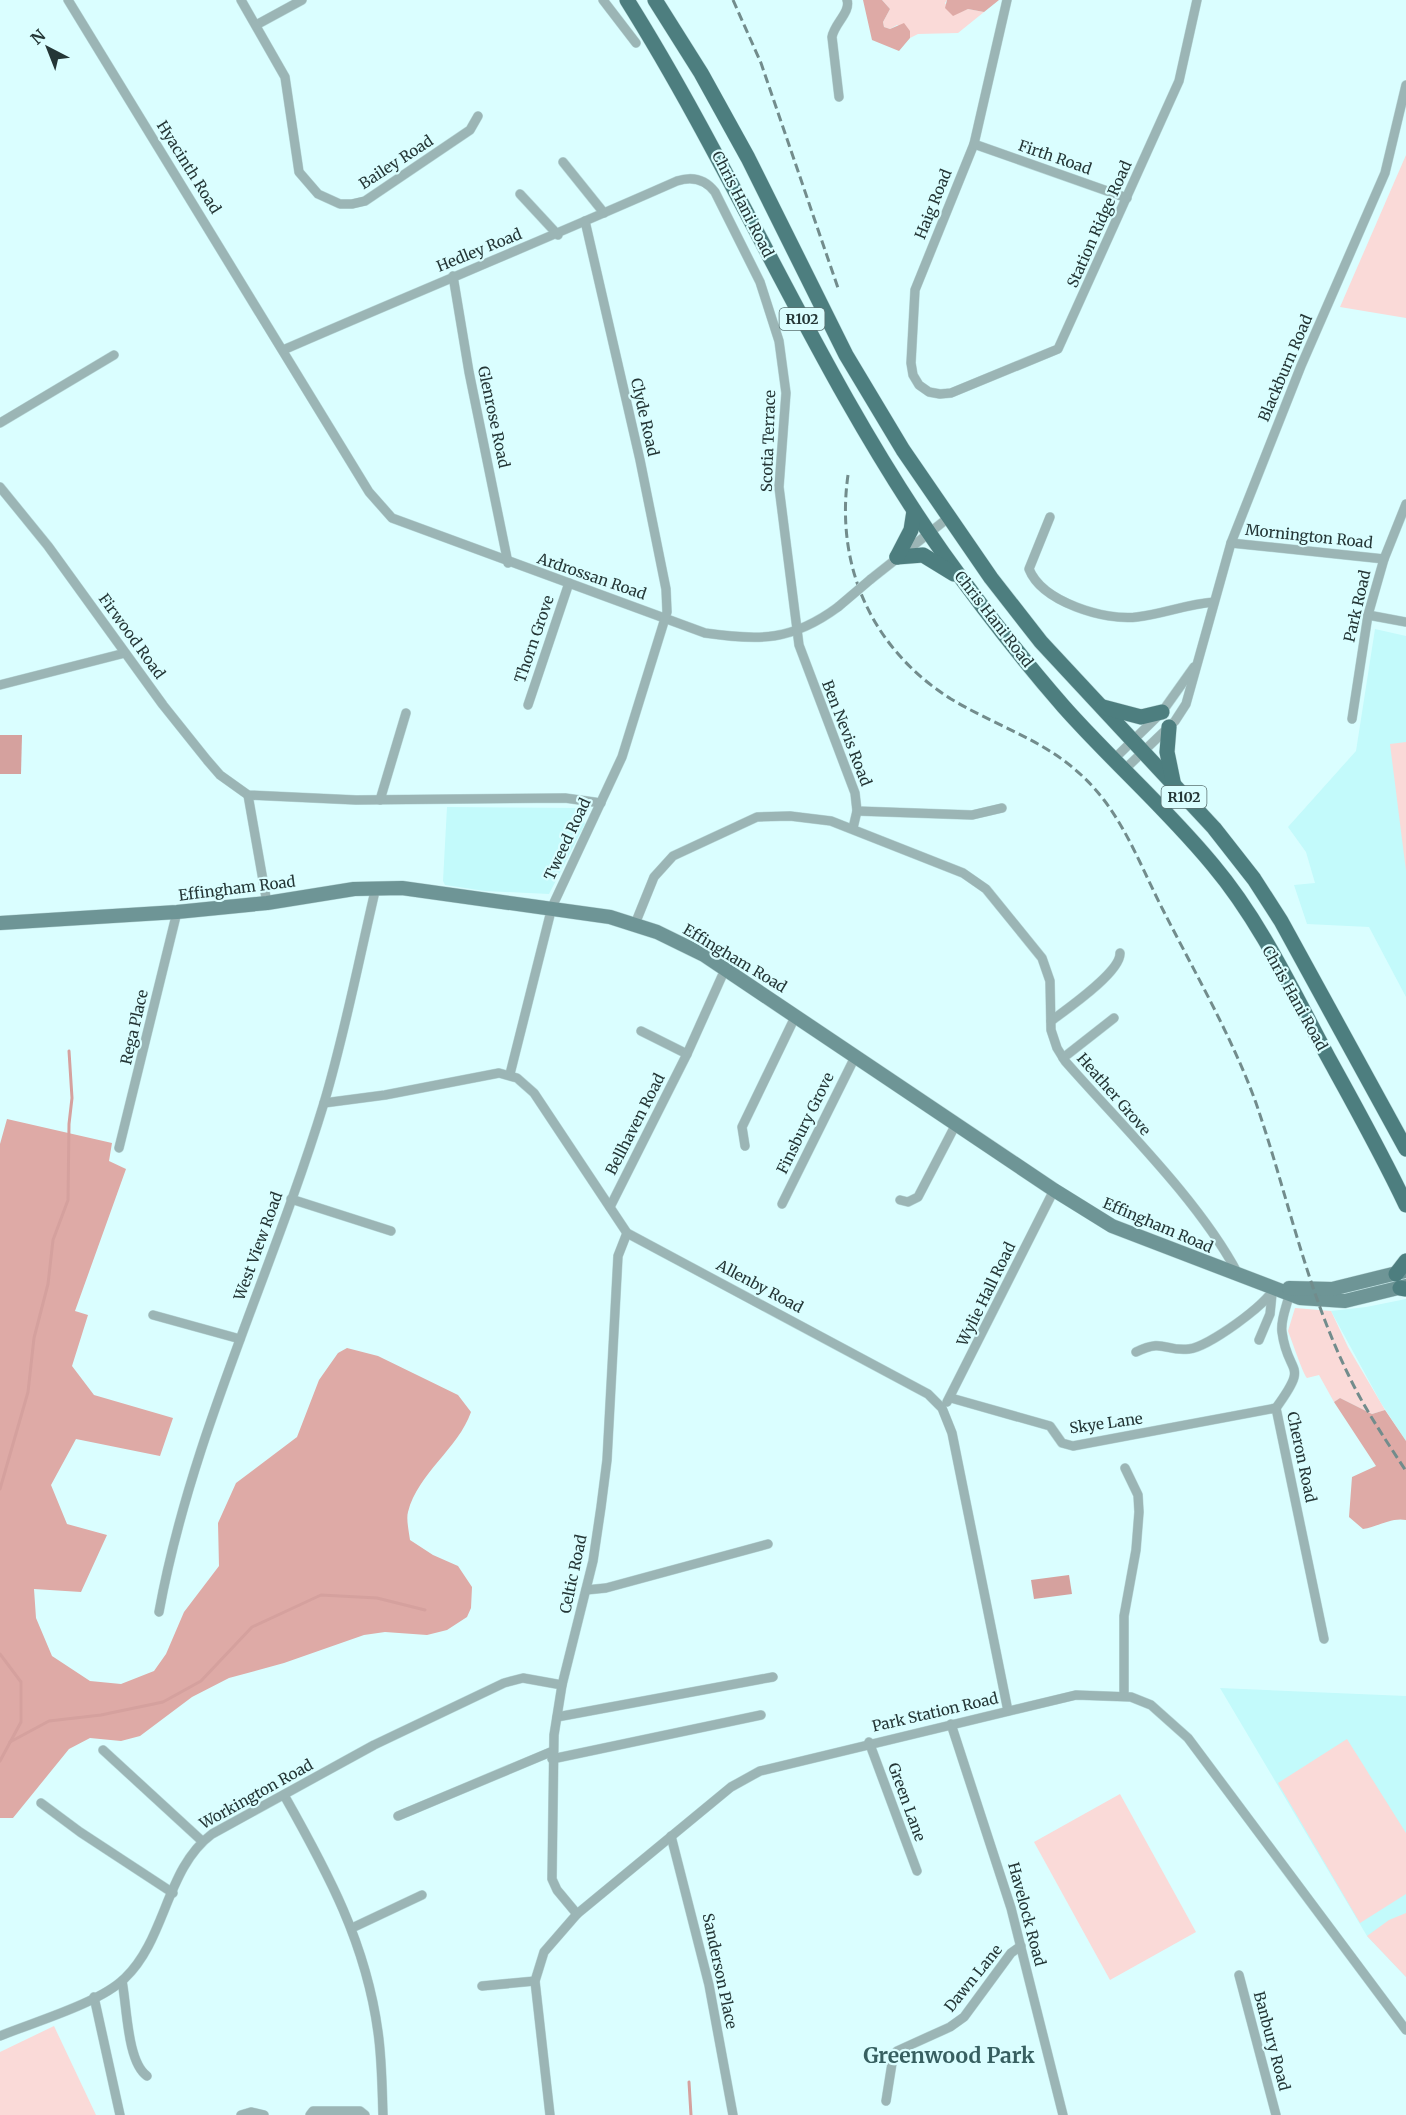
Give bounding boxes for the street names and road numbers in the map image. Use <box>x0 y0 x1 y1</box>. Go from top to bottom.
street label: Hyacinth Road <box>153 117 225 217</box>
street label: Bailey Road <box>355 131 437 193</box>
street label: Firth Road <box>1016 136 1094 178</box>
street label: Chris Hani Road <box>708 148 778 260</box>
street label: Station Ridge Road <box>1063 158 1135 290</box>
street label: Haig Road <box>910 166 956 242</box>
street label: Hedley Road <box>434 224 524 276</box>
road number: R102 <box>780 308 824 330</box>
street label: Blackburn Road <box>1254 312 1316 424</box>
street label: Glenrose Road <box>474 364 514 470</box>
street label: Clyde Road <box>627 376 663 458</box>
street label: Scotia Terrace <box>757 389 779 492</box>
street label: Mornington Road <box>1244 520 1374 552</box>
street label: Ardrossan Road <box>534 548 649 604</box>
street label: Chris Hani Road <box>951 567 1037 671</box>
street label: Park Road <box>1339 568 1375 644</box>
street label: Firwood Road <box>95 590 169 682</box>
street label: Thorn Grove <box>510 593 558 685</box>
street label: Ben Nevis Road <box>818 677 876 789</box>
road number: R102 <box>1162 786 1206 808</box>
street label: Tweed Road <box>540 795 594 883</box>
street label: Effingham Road <box>177 871 297 905</box>
street label: Effingham Road <box>680 920 790 996</box>
street label: Chris Hani Road <box>1258 942 1332 1054</box>
street label: Rega Place <box>116 987 152 1066</box>
street label: Heather Grove <box>1073 1049 1155 1139</box>
street label: Finsbury Grove <box>772 1069 838 1177</box>
street label: Bellhaven Road <box>601 1070 669 1178</box>
street label: West View Road <box>229 1189 286 1304</box>
street label: Effingham Road <box>1100 1193 1216 1257</box>
street label: Wylie Hall Road <box>952 1239 1019 1350</box>
street label: Allenby Road <box>713 1255 807 1317</box>
street label: Skye Lane <box>1068 1408 1144 1438</box>
street label: Cheron Road <box>1283 1410 1321 1504</box>
street label: Celtic Road <box>555 1533 591 1615</box>
street label: Park Station Road <box>870 1688 1000 1736</box>
street label: Workington Road <box>195 1755 316 1834</box>
street label: Green Lane <box>884 1760 930 1844</box>
street label: Havelock Road <box>1004 1860 1050 1968</box>
street label: Sanderson Place <box>698 1911 742 2031</box>
street label: Dawn Lane <box>940 1940 1006 2016</box>
street label: Banbury Road <box>1250 1989 1294 2093</box>

